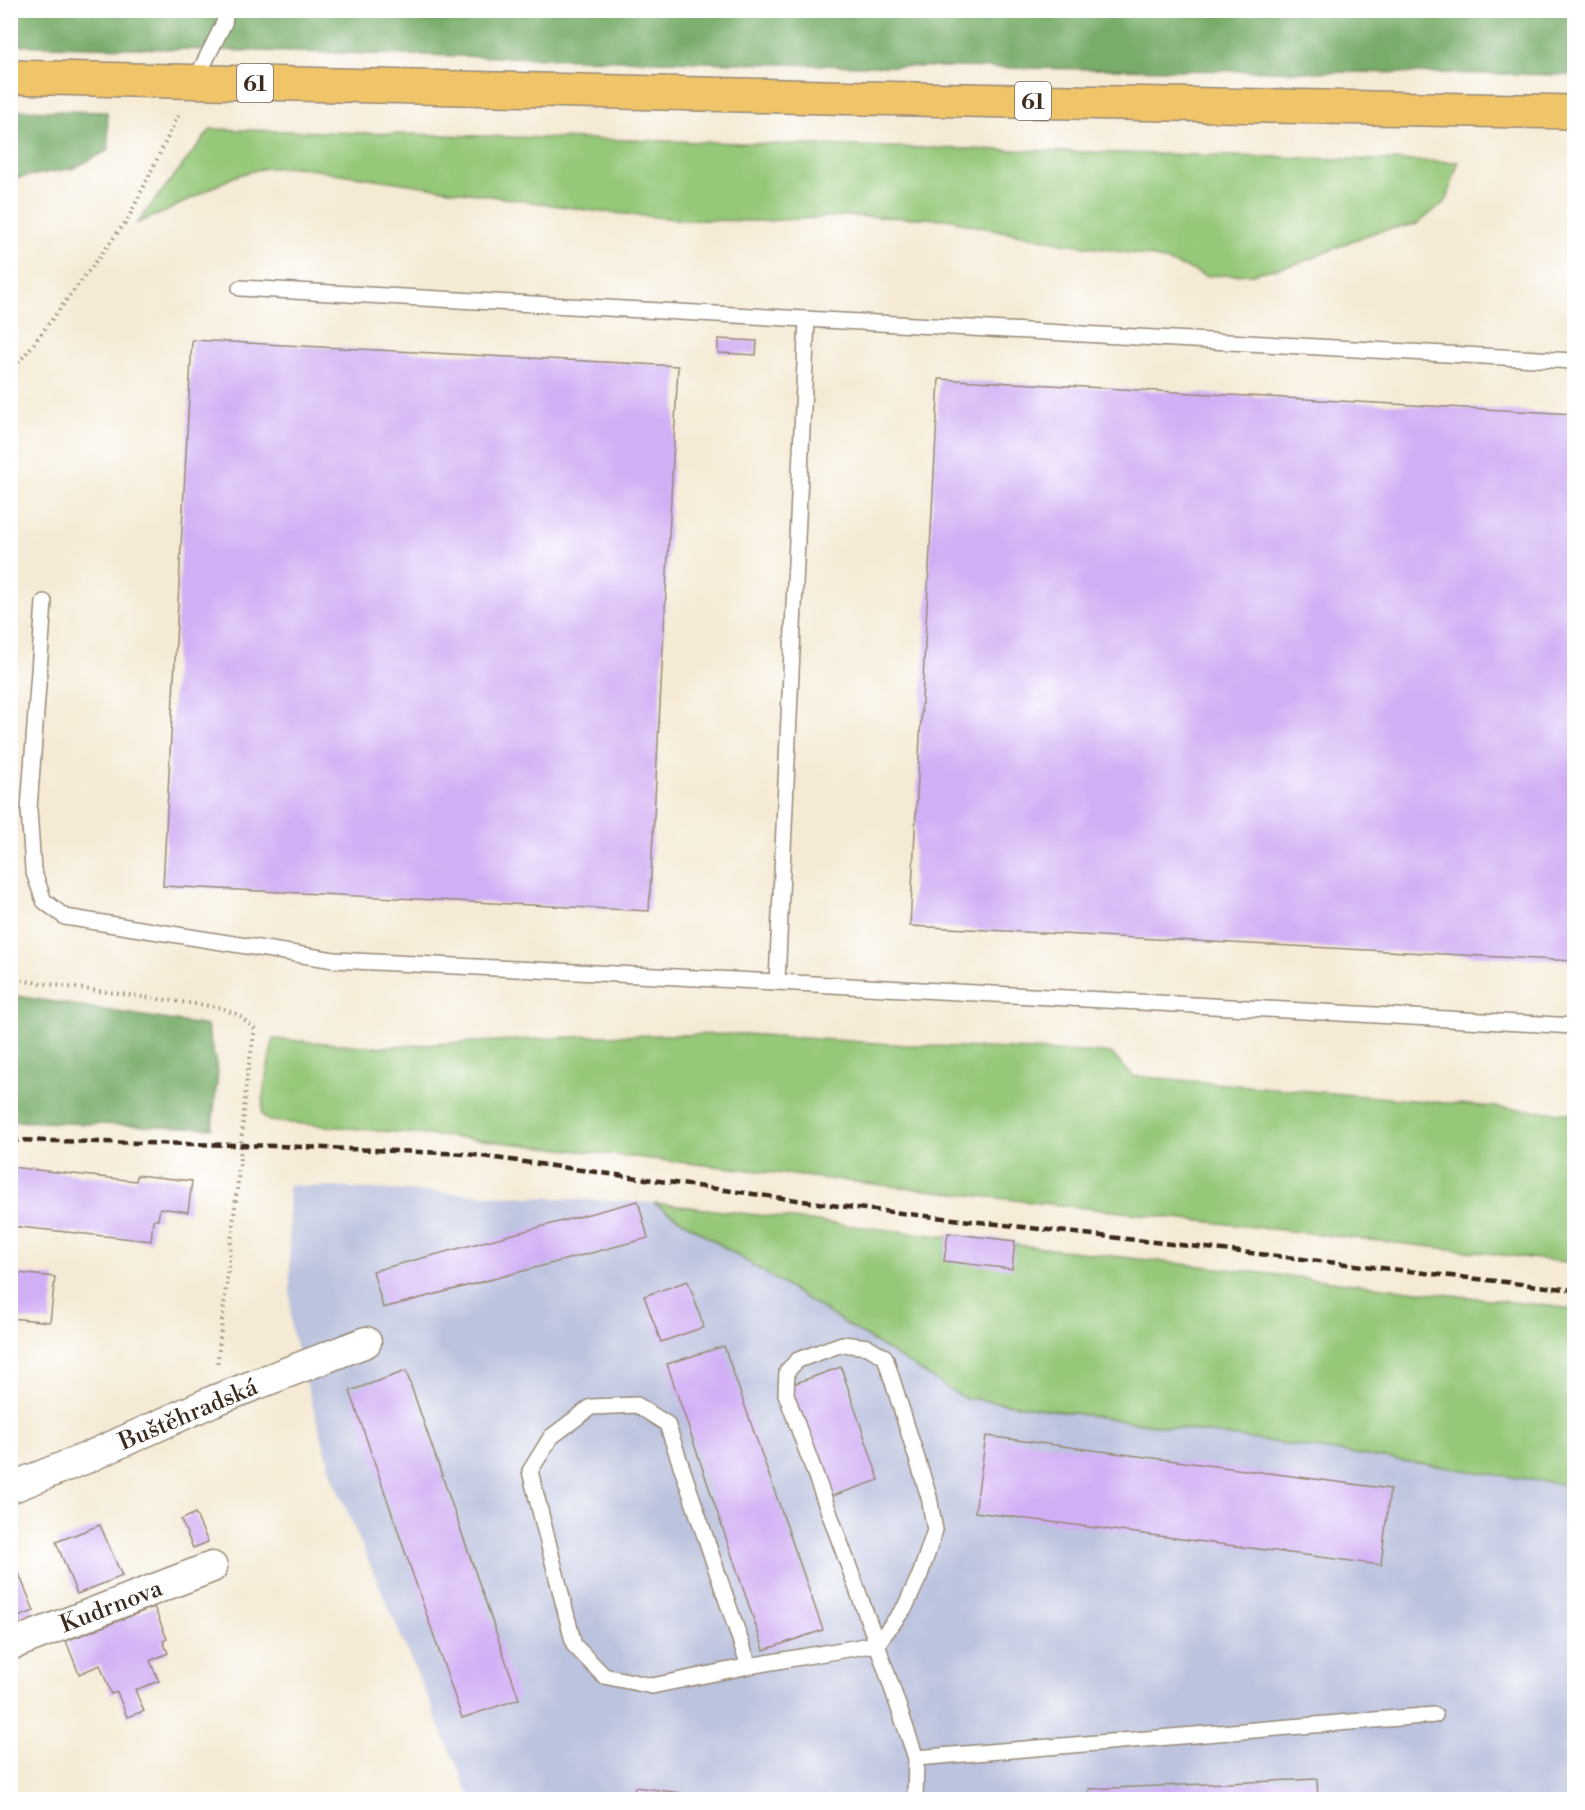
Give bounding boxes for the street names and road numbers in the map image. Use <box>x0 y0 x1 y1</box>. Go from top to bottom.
road number: 61 <box>237 64 273 102</box>
road number: 61 <box>1015 82 1051 120</box>
street label: Buštěhradská <box>113 1372 263 1458</box>
street label: Kudrnova <box>56 1573 168 1640</box>

